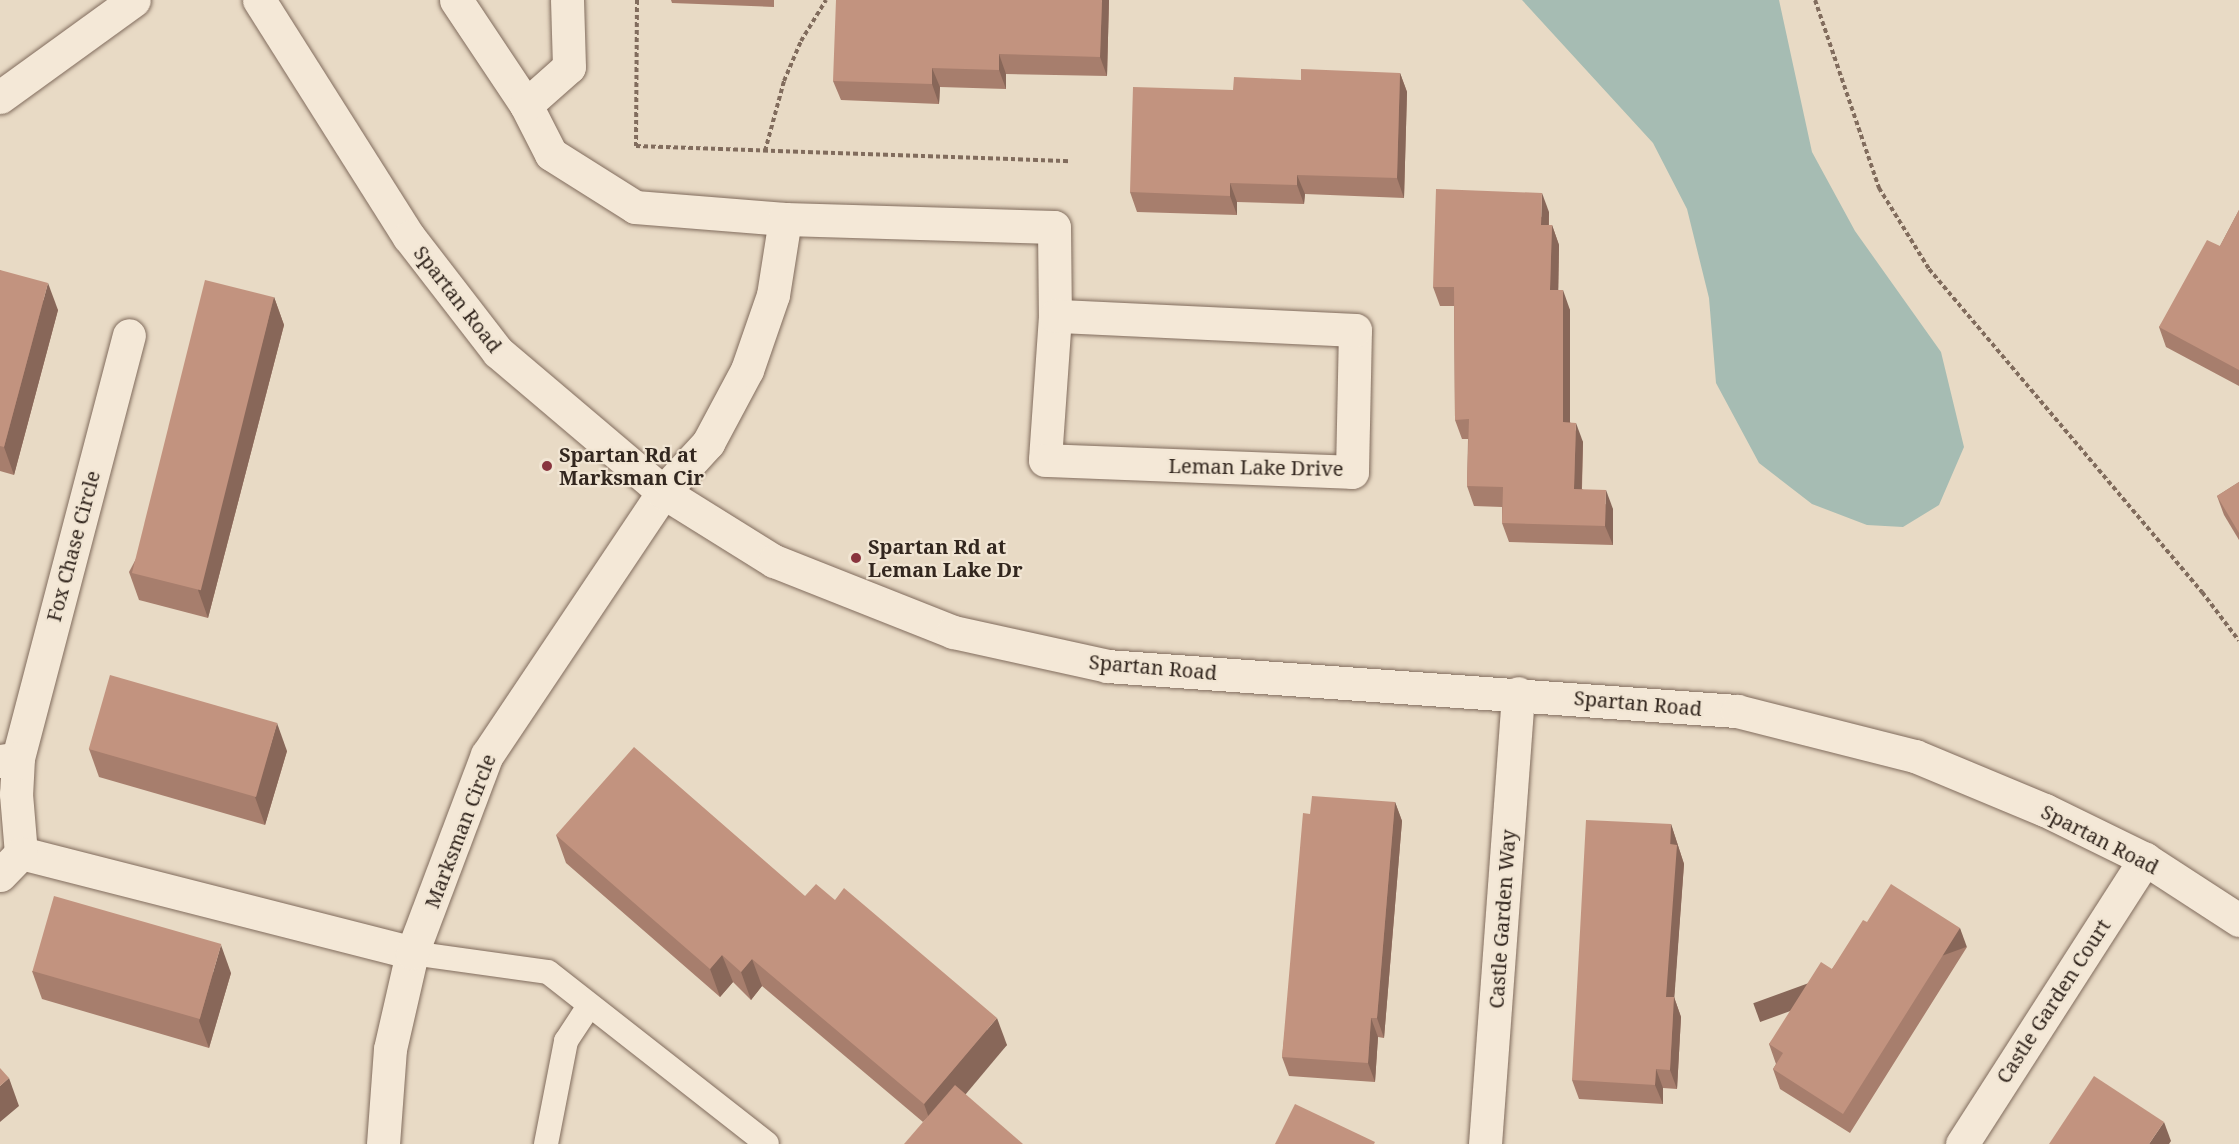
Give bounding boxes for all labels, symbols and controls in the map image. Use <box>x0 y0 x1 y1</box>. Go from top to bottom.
street label: Spartan Road <box>409 241 507 357</box>
place label: Spartan Rd at Marksman Cir <box>559 442 704 489</box>
street label: Leman Lake Drive <box>1168 453 1344 481</box>
marker: Spartan Rd at Marksman Cir <box>540 459 554 473</box>
street label: Fox Chase Circle <box>41 468 105 624</box>
place label: Spartan Rd at Leman Lake Dr <box>868 534 1023 581</box>
marker: Spartan Rd at Leman Lake Dr <box>849 551 863 565</box>
street label: Spartan Road <box>1088 649 1218 685</box>
street label: Spartan Road <box>1573 685 1703 721</box>
street label: Marksman Circle <box>420 750 500 912</box>
street label: Spartan Road <box>2037 799 2163 879</box>
street label: Castle Garden Way <box>1484 829 1520 1009</box>
street label: Castle Garden Court <box>1991 914 2115 1088</box>

